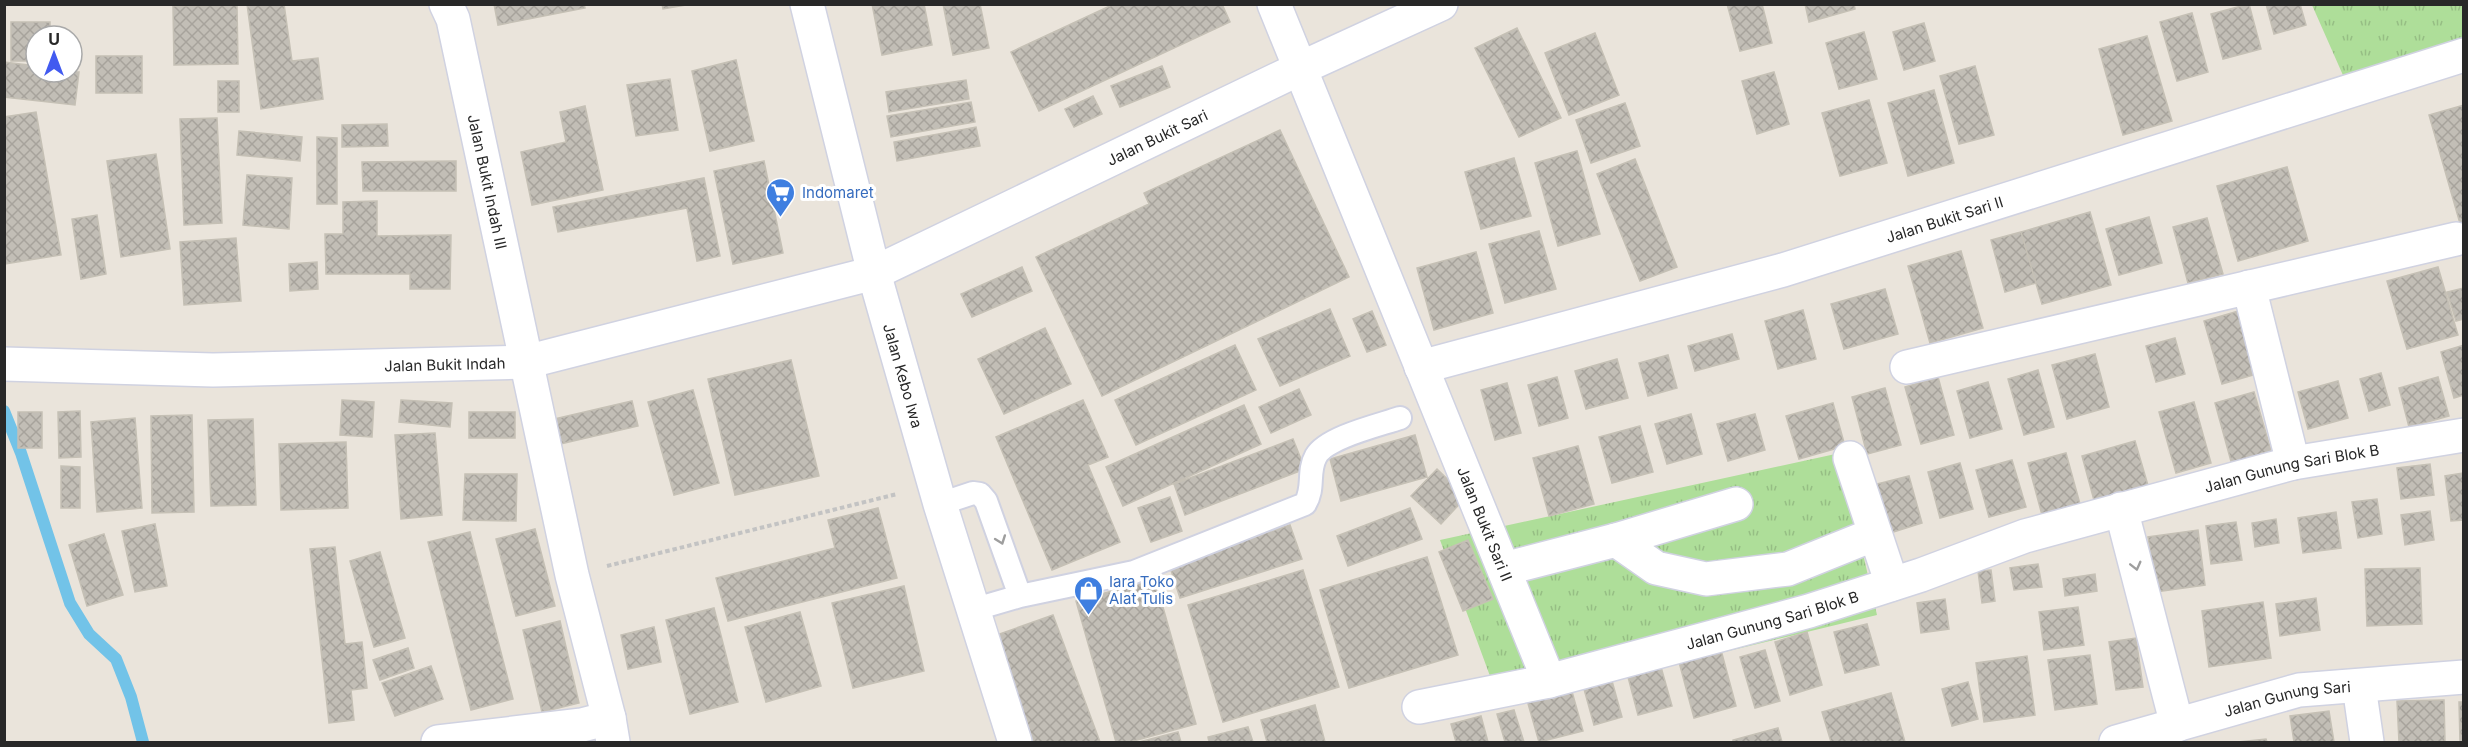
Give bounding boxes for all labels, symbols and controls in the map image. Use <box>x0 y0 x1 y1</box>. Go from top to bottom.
north arrow <box>24 24 84 84</box>
text: U <box>48 29 60 49</box>
street label: Jalan Bukit Sari <box>1104 105 1211 169</box>
street label: Jalan Bukit Indah III <box>464 112 512 251</box>
supermarket icon: Indomaret <box>765 176 797 218</box>
place label: Indomaret <box>802 183 874 202</box>
street label: Jalan Bukit Sari II <box>1883 192 2005 246</box>
street label: Jalan Kebo Iwa <box>879 321 927 430</box>
street label: Jalan Bukit Indah <box>384 353 506 375</box>
street label: Jalan Gunung Sari Blok B <box>2202 440 2381 496</box>
street label: Jalan Bukit Sari II <box>1453 464 1517 584</box>
one-way arrow <box>993 534 1006 545</box>
one-way arrow <box>2128 561 2141 571</box>
place label: Iara Toko Alat Tulis <box>1109 572 1174 608</box>
shop icon: Iara Toko Alat Tulis <box>1072 574 1104 616</box>
street label: Jalan Gunung Sari Blok B <box>1684 586 1861 653</box>
street label: Jalan Gunung Sari <box>2221 676 2351 721</box>

